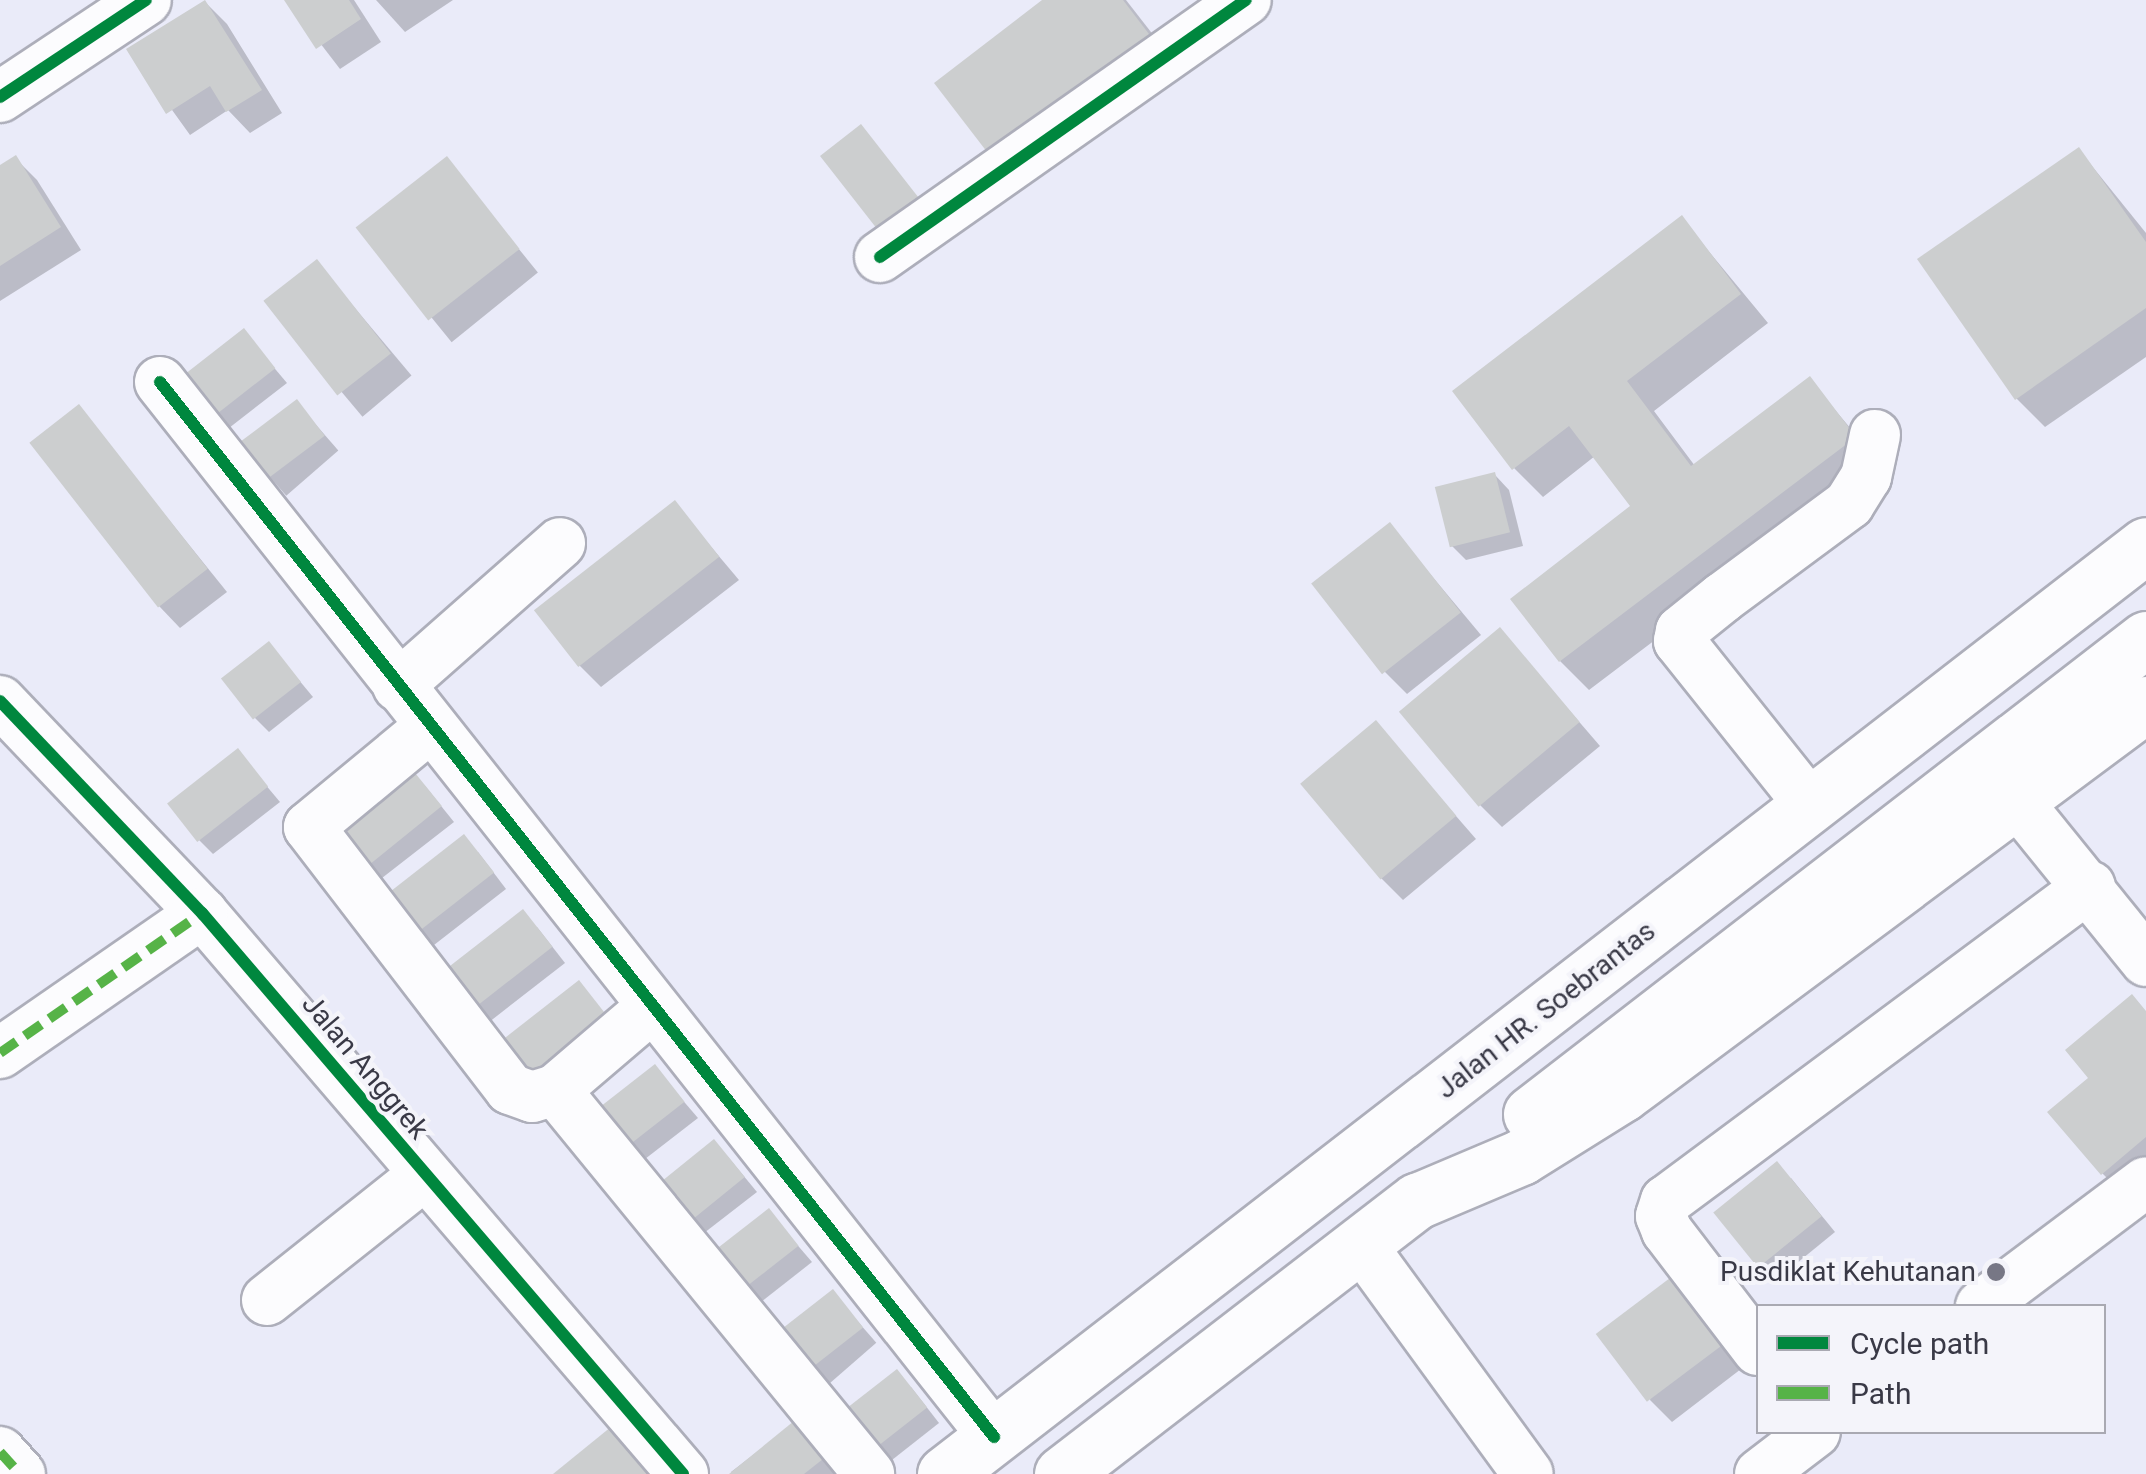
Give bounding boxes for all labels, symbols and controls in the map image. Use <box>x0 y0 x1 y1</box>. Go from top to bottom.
street label: Jalan HR. Soebrantas <box>1430 914 1662 1106</box>
street label: Jalan Anggrek <box>295 988 435 1146</box>
place label: Pusdiklat Kehutanan <box>1720 1255 1976 1289</box>
marker: Pusdiklat Kehutanan <box>1985 1261 2007 1283</box>
legend <box>1756 1304 2106 1434</box>
text: Cycle path <box>1850 1326 1989 1361</box>
text: Path <box>1850 1376 1911 1411</box>

